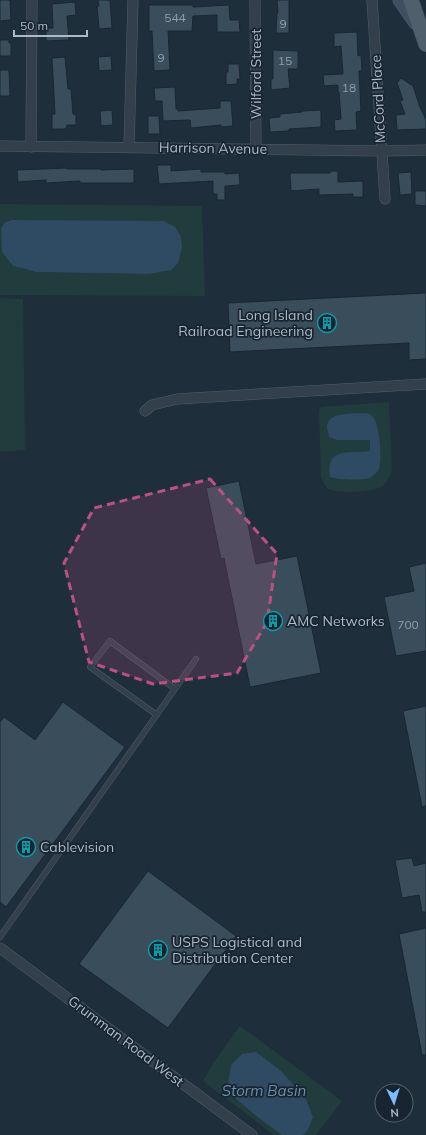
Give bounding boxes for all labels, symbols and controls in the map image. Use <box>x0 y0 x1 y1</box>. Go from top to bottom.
house number: 544 <box>164 10 186 25</box>
scale bar <box>14 12 87 38</box>
house number: 9 <box>279 16 287 31</box>
text: 50 m <box>20 18 48 33</box>
street label: Wilford Street <box>247 29 265 119</box>
house number: 9 <box>157 50 165 65</box>
house number: 15 <box>278 53 292 68</box>
street label: McCord Place <box>367 54 389 144</box>
house number: 18 <box>342 80 356 95</box>
street label: Harrison Avenue <box>159 138 267 158</box>
place label: Long Island Railroad Engineering <box>178 306 313 340</box>
building icon: Long Island Railroad Engineering <box>316 312 338 334</box>
building icon: AMC Networks <box>262 610 284 632</box>
place label: AMC Networks <box>287 612 385 630</box>
house number: 700 <box>397 617 419 632</box>
building icon: Cablevision <box>15 836 37 858</box>
place label: Cablevision <box>40 838 114 856</box>
place label: USPS Logistical and Distribution Center <box>172 933 302 967</box>
building icon: USPS Logistical and Distribution Center <box>147 939 169 961</box>
street label: Grumman Road West <box>65 992 188 1090</box>
water label: Storm Basin <box>222 1081 307 1100</box>
north arrow <box>374 1083 414 1123</box>
text: N <box>390 1106 399 1120</box>

